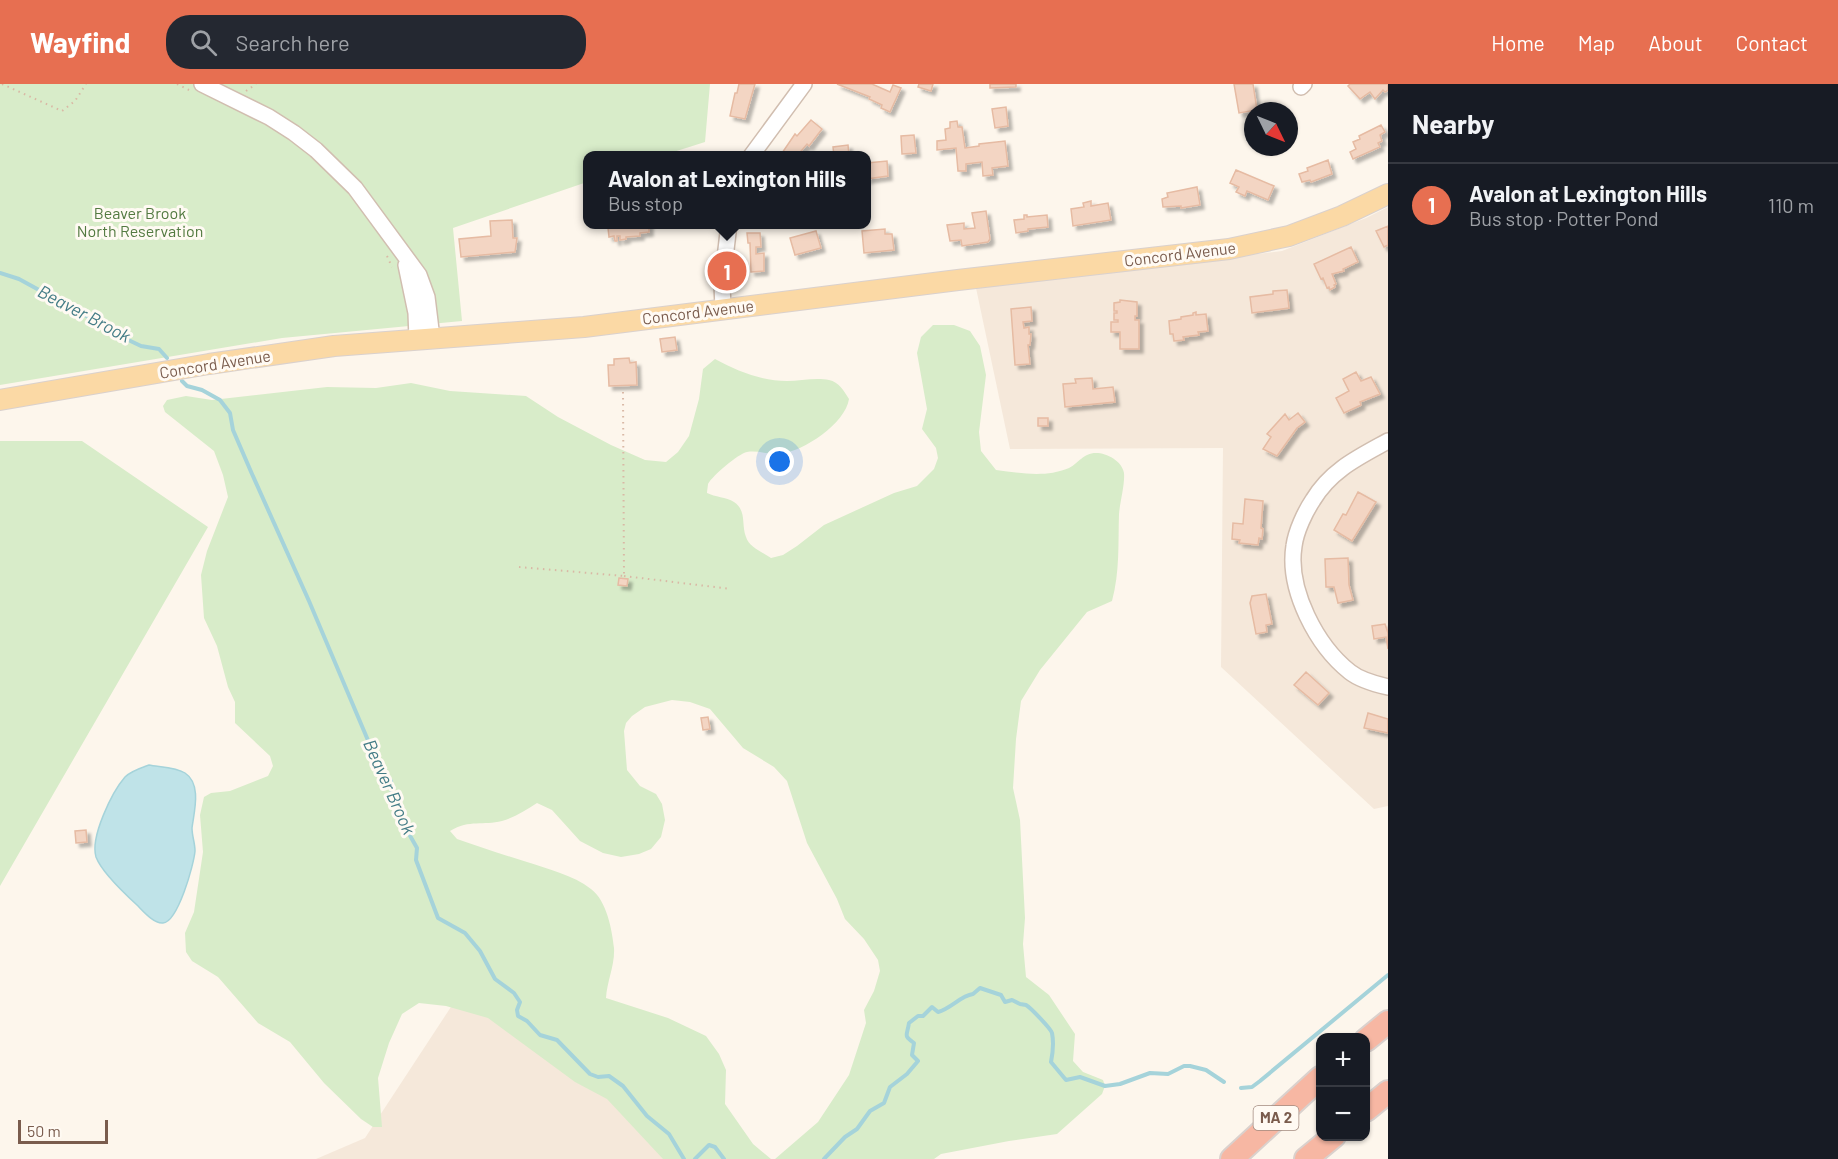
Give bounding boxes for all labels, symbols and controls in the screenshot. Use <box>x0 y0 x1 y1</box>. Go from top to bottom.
search box <box>166 15 586 69</box>
text: Wayfind <box>30 25 130 59</box>
icon: search <box>187 26 220 59</box>
text: Search here <box>235 29 350 55</box>
text: Home <box>1491 30 1545 55</box>
text: Map <box>1578 30 1615 55</box>
text: About <box>1648 30 1703 55</box>
text: Contact <box>1736 30 1808 55</box>
north arrow <box>1244 102 1298 156</box>
text: Nearby <box>1412 108 1494 139</box>
popup <box>583 151 871 229</box>
text: Avalon at Lexington Hills <box>608 165 846 191</box>
text: Avalon at Lexington Hills <box>1469 180 1707 206</box>
text: Bus stop <box>608 191 683 215</box>
text: 1 <box>1428 193 1435 217</box>
text: 110 m <box>1768 193 1814 217</box>
park label: Beaver Brook North Reservation <box>77 203 203 240</box>
text: Bus stop · Potter Pond <box>1469 206 1659 230</box>
street label: Concord Avenue <box>1123 237 1237 270</box>
pin: 1 <box>708 248 746 294</box>
water label: Beaver Brook <box>34 279 135 347</box>
street label: Concord Avenue <box>641 295 755 328</box>
street label: Concord Avenue <box>158 345 272 382</box>
your location <box>765 447 794 476</box>
water label: Beaver Brook <box>359 736 421 838</box>
map controls <box>1316 1033 1370 1141</box>
button: + <box>1316 1033 1370 1087</box>
button: − <box>1316 1087 1370 1141</box>
road number: MA 2 <box>1254 1106 1298 1130</box>
scale bar <box>18 1117 108 1144</box>
text: 50 m <box>27 1121 61 1140</box>

